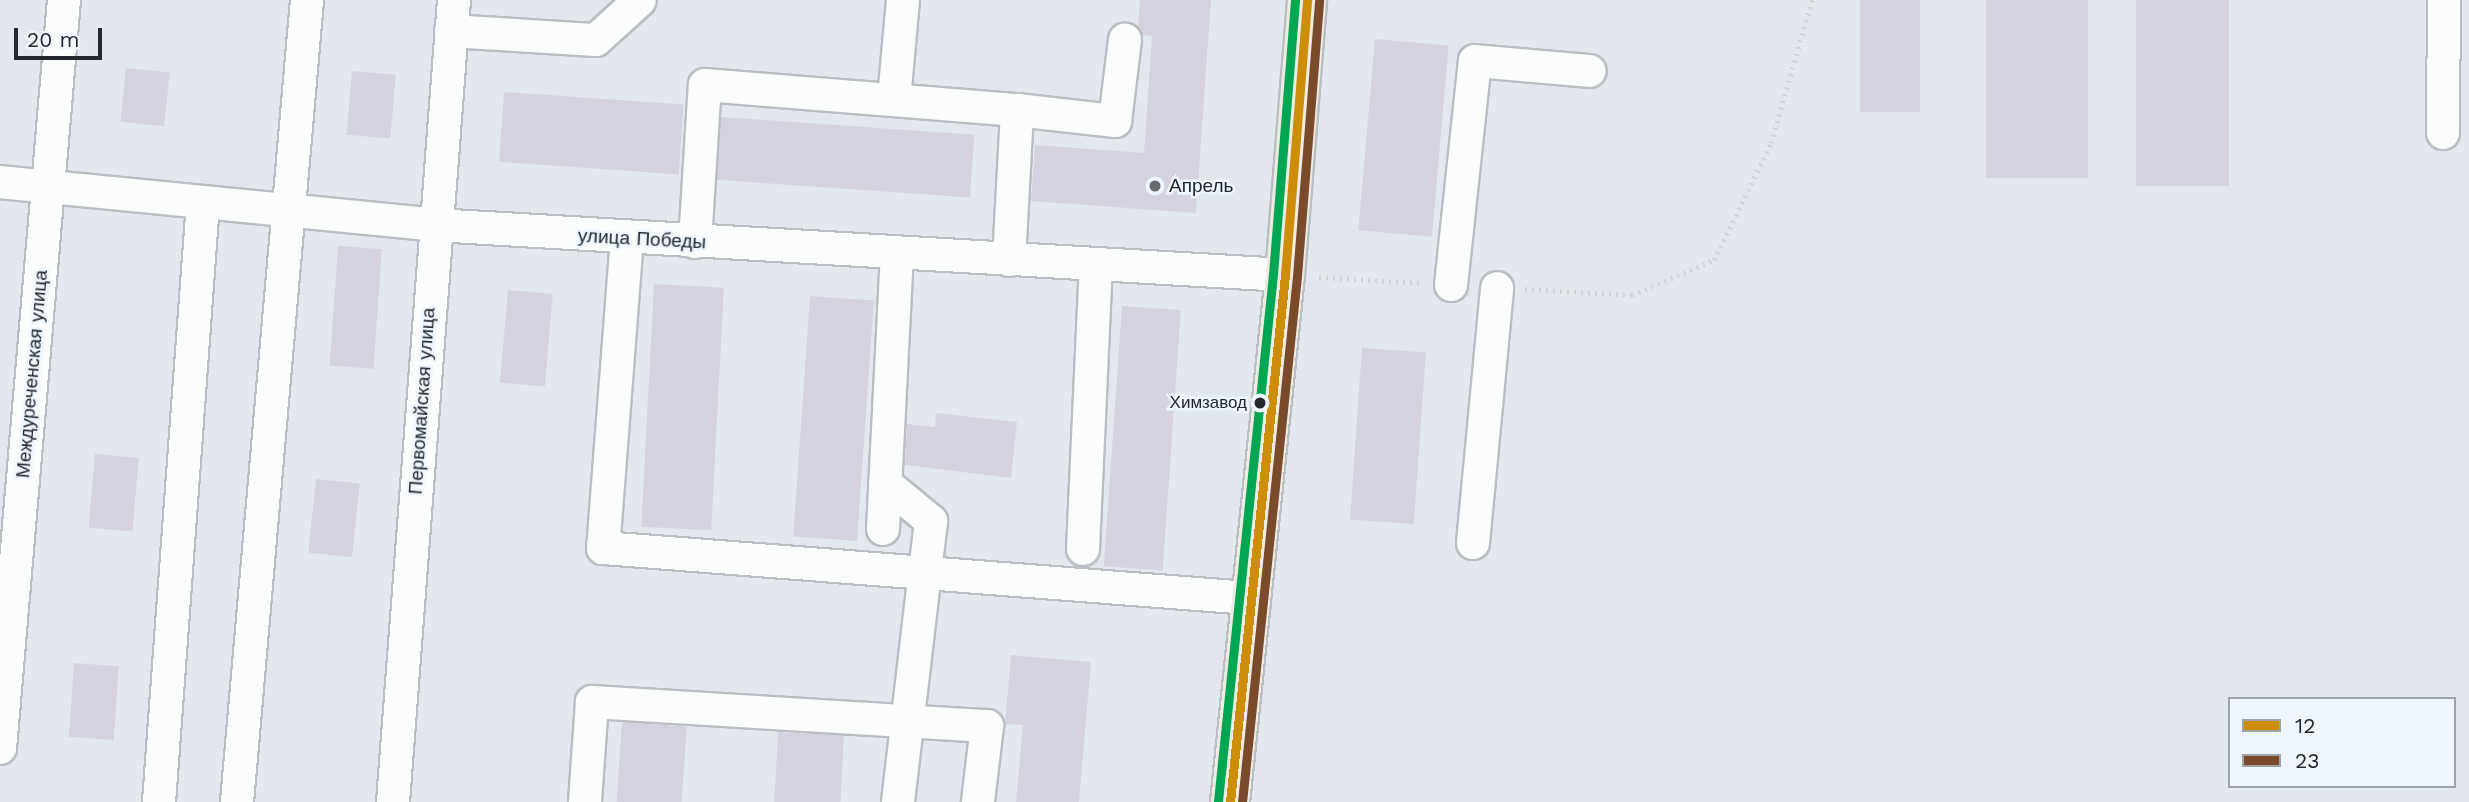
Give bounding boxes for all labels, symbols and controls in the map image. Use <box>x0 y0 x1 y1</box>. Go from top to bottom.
scale bar <box>18 14 105 58</box>
text: 20 m <box>27 27 79 52</box>
place label: Апрель <box>1169 175 1233 197</box>
marker: Апрель <box>1147 178 1163 194</box>
street label: улица Победы <box>577 224 707 254</box>
street label: Междуреченская улица <box>12 269 52 479</box>
street label: Первомайская улица <box>404 307 440 495</box>
place label: Химзавод <box>1170 393 1247 413</box>
marker: Химзавод <box>1253 396 1267 410</box>
legend <box>2228 697 2455 788</box>
text: 12 <box>2295 713 2315 738</box>
text: 23 <box>2295 748 2320 773</box>

